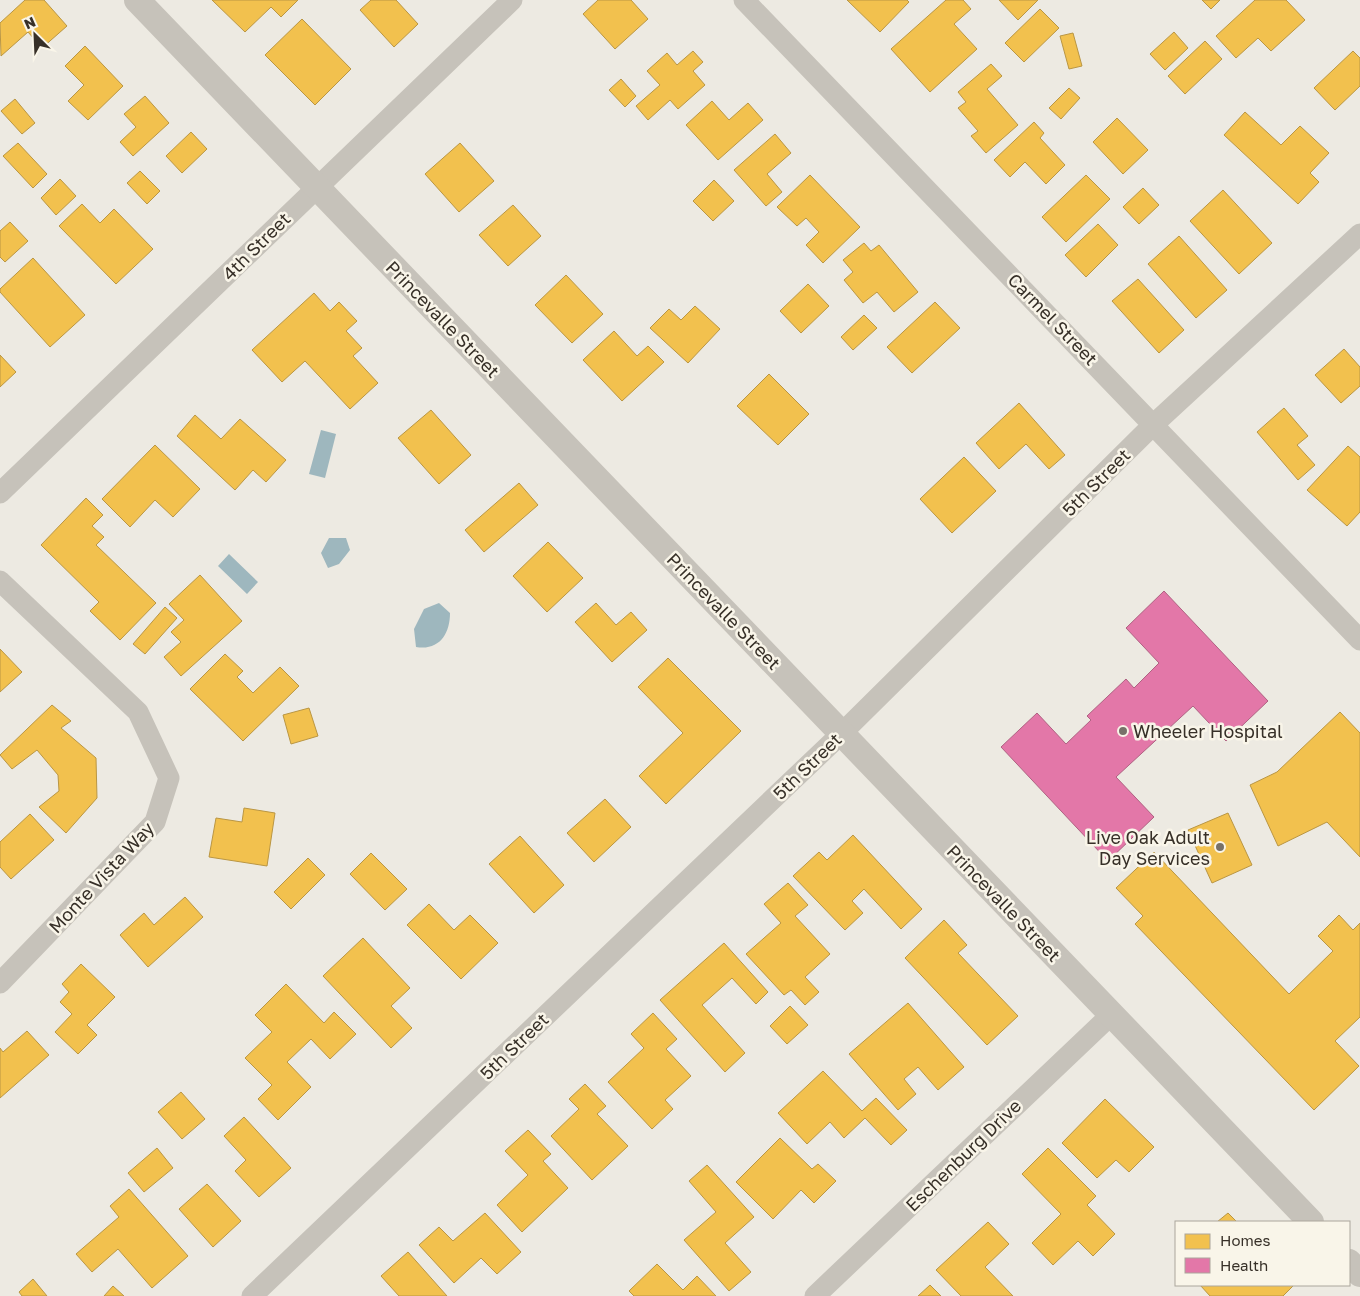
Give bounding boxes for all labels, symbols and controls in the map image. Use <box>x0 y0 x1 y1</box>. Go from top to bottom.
north arrow <box>10 10 60 60</box>
text: N <box>21 13 38 33</box>
street label: 4th Street <box>217 207 295 285</box>
street label: Princevalle Street <box>382 256 504 382</box>
street label: Carmel Street <box>1004 268 1102 370</box>
street label: 5th Street <box>1058 444 1134 520</box>
street label: Princevalle Street <box>663 548 785 674</box>
place label: Wheeler Hospital <box>1133 720 1283 742</box>
marker: Wheeler Hospital <box>1117 725 1129 737</box>
street label: 5th Street <box>768 728 846 804</box>
street label: Monte Vista Way <box>44 817 158 937</box>
place label: Live Oak Adult Day Services <box>1086 826 1210 869</box>
street label: Princevalle Street <box>943 840 1065 966</box>
marker: Live Oak Adult Day Services <box>1214 841 1226 853</box>
street label: 5th Street <box>475 1008 553 1084</box>
street label: Eschenburg Drive <box>901 1094 1025 1216</box>
legend <box>1175 1221 1350 1286</box>
text: Homes <box>1220 1231 1270 1249</box>
text: Health <box>1220 1256 1268 1274</box>

